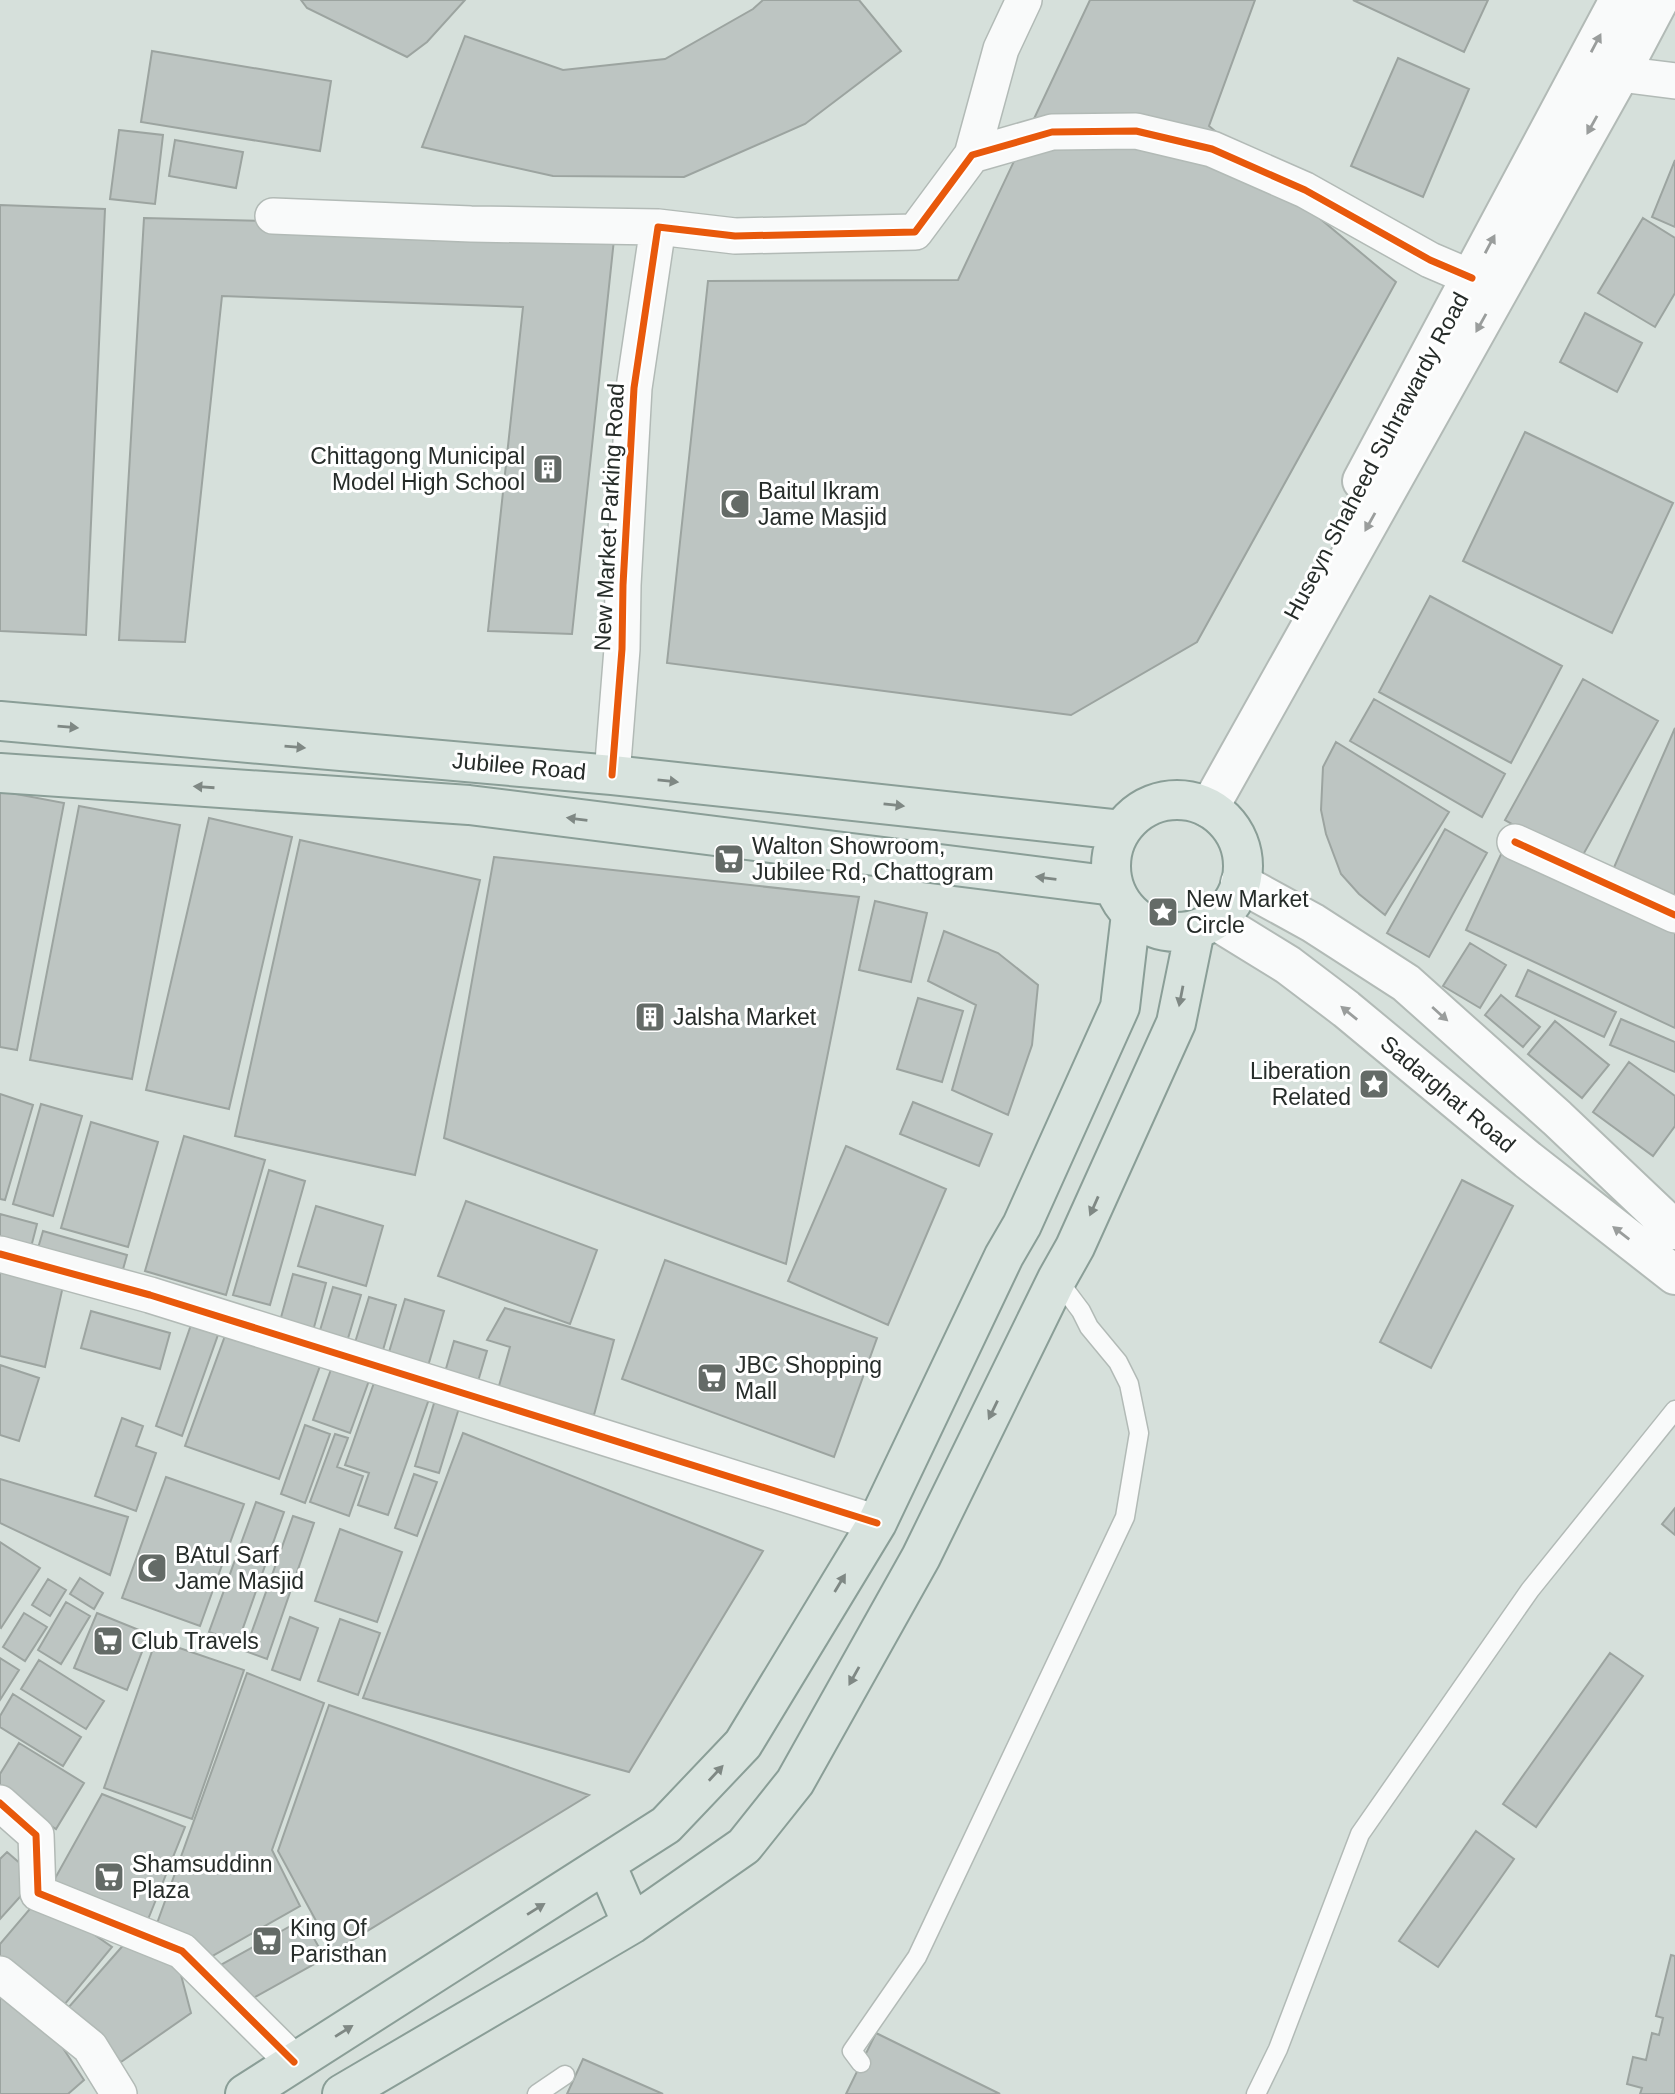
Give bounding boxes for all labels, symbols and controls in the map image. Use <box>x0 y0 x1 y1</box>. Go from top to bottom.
one-way arrow <box>1590 33 1602 53</box>
one-way arrow <box>1586 115 1598 134</box>
one-way arrow <box>1484 235 1496 254</box>
street label: Huseyn Shaheed Suhrawardy Road <box>1278 288 1474 624</box>
one-way arrow <box>1475 314 1487 333</box>
street label: New Market Parking Road <box>589 382 629 652</box>
place label: Chittagong Municipal Model High School <box>310 443 525 495</box>
building icon: Chittagong Municipal Model High School <box>531 452 565 486</box>
place label: Baitul Ikram Jame Masjid <box>758 478 887 530</box>
mosque icon: Baitul Ikram Jame Masjid <box>718 487 752 521</box>
one-way arrow <box>1364 512 1376 532</box>
one-way arrow <box>57 722 79 733</box>
one-way arrow <box>284 742 306 753</box>
street label: Jubilee Road <box>451 747 587 785</box>
one-way arrow <box>657 775 679 786</box>
one-way arrow <box>193 781 215 792</box>
one-way arrow <box>883 800 905 811</box>
one-way arrow <box>566 814 588 825</box>
place label: Walton Showroom, Jubilee Rd, Chattogram <box>752 833 994 885</box>
supermarket icon: Walton Showroom, Jubilee Rd, Chattogram <box>712 842 746 876</box>
one-way arrow <box>1035 872 1057 883</box>
place label: New Market Circle <box>1186 886 1309 938</box>
place icon: New Market Circle <box>1146 895 1180 929</box>
one-way arrow <box>1176 985 1187 1007</box>
building icon: Jalsha Market <box>633 1000 667 1034</box>
place label: Jalsha Market <box>673 1004 817 1030</box>
one-way arrow <box>1341 1005 1359 1020</box>
one-way arrow <box>1432 1006 1449 1021</box>
street label: Sadarghat Road <box>1375 1030 1521 1158</box>
place label: Liberation Related <box>1250 1058 1351 1110</box>
place icon: Liberation Related <box>1357 1067 1391 1101</box>
one-way arrow <box>1088 1196 1100 1216</box>
one-way arrow <box>1613 1226 1630 1241</box>
place label: JBC Shopping Mall <box>735 1352 882 1404</box>
supermarket icon: JBC Shopping Mall <box>695 1361 729 1395</box>
one-way arrow <box>987 1400 999 1420</box>
place label: BAtul Sarf Jame Masjid <box>175 1542 304 1594</box>
mosque icon: BAtul Sarf Jame Masjid <box>135 1551 169 1585</box>
one-way arrow <box>834 1573 847 1592</box>
supermarket icon: Club Travels <box>91 1624 125 1658</box>
place label: Club Travels <box>131 1628 259 1654</box>
one-way arrow <box>848 1667 860 1686</box>
one-way arrow <box>708 1764 724 1782</box>
place label: Shamsuddinn Plaza <box>132 1851 273 1903</box>
supermarket icon: Shamsuddinn Plaza <box>92 1860 126 1894</box>
one-way arrow <box>526 1902 545 1915</box>
place label: King Of Paristhan <box>290 1915 387 1967</box>
supermarket icon: King Of Paristhan <box>250 1924 284 1958</box>
one-way arrow <box>334 2024 353 2037</box>

